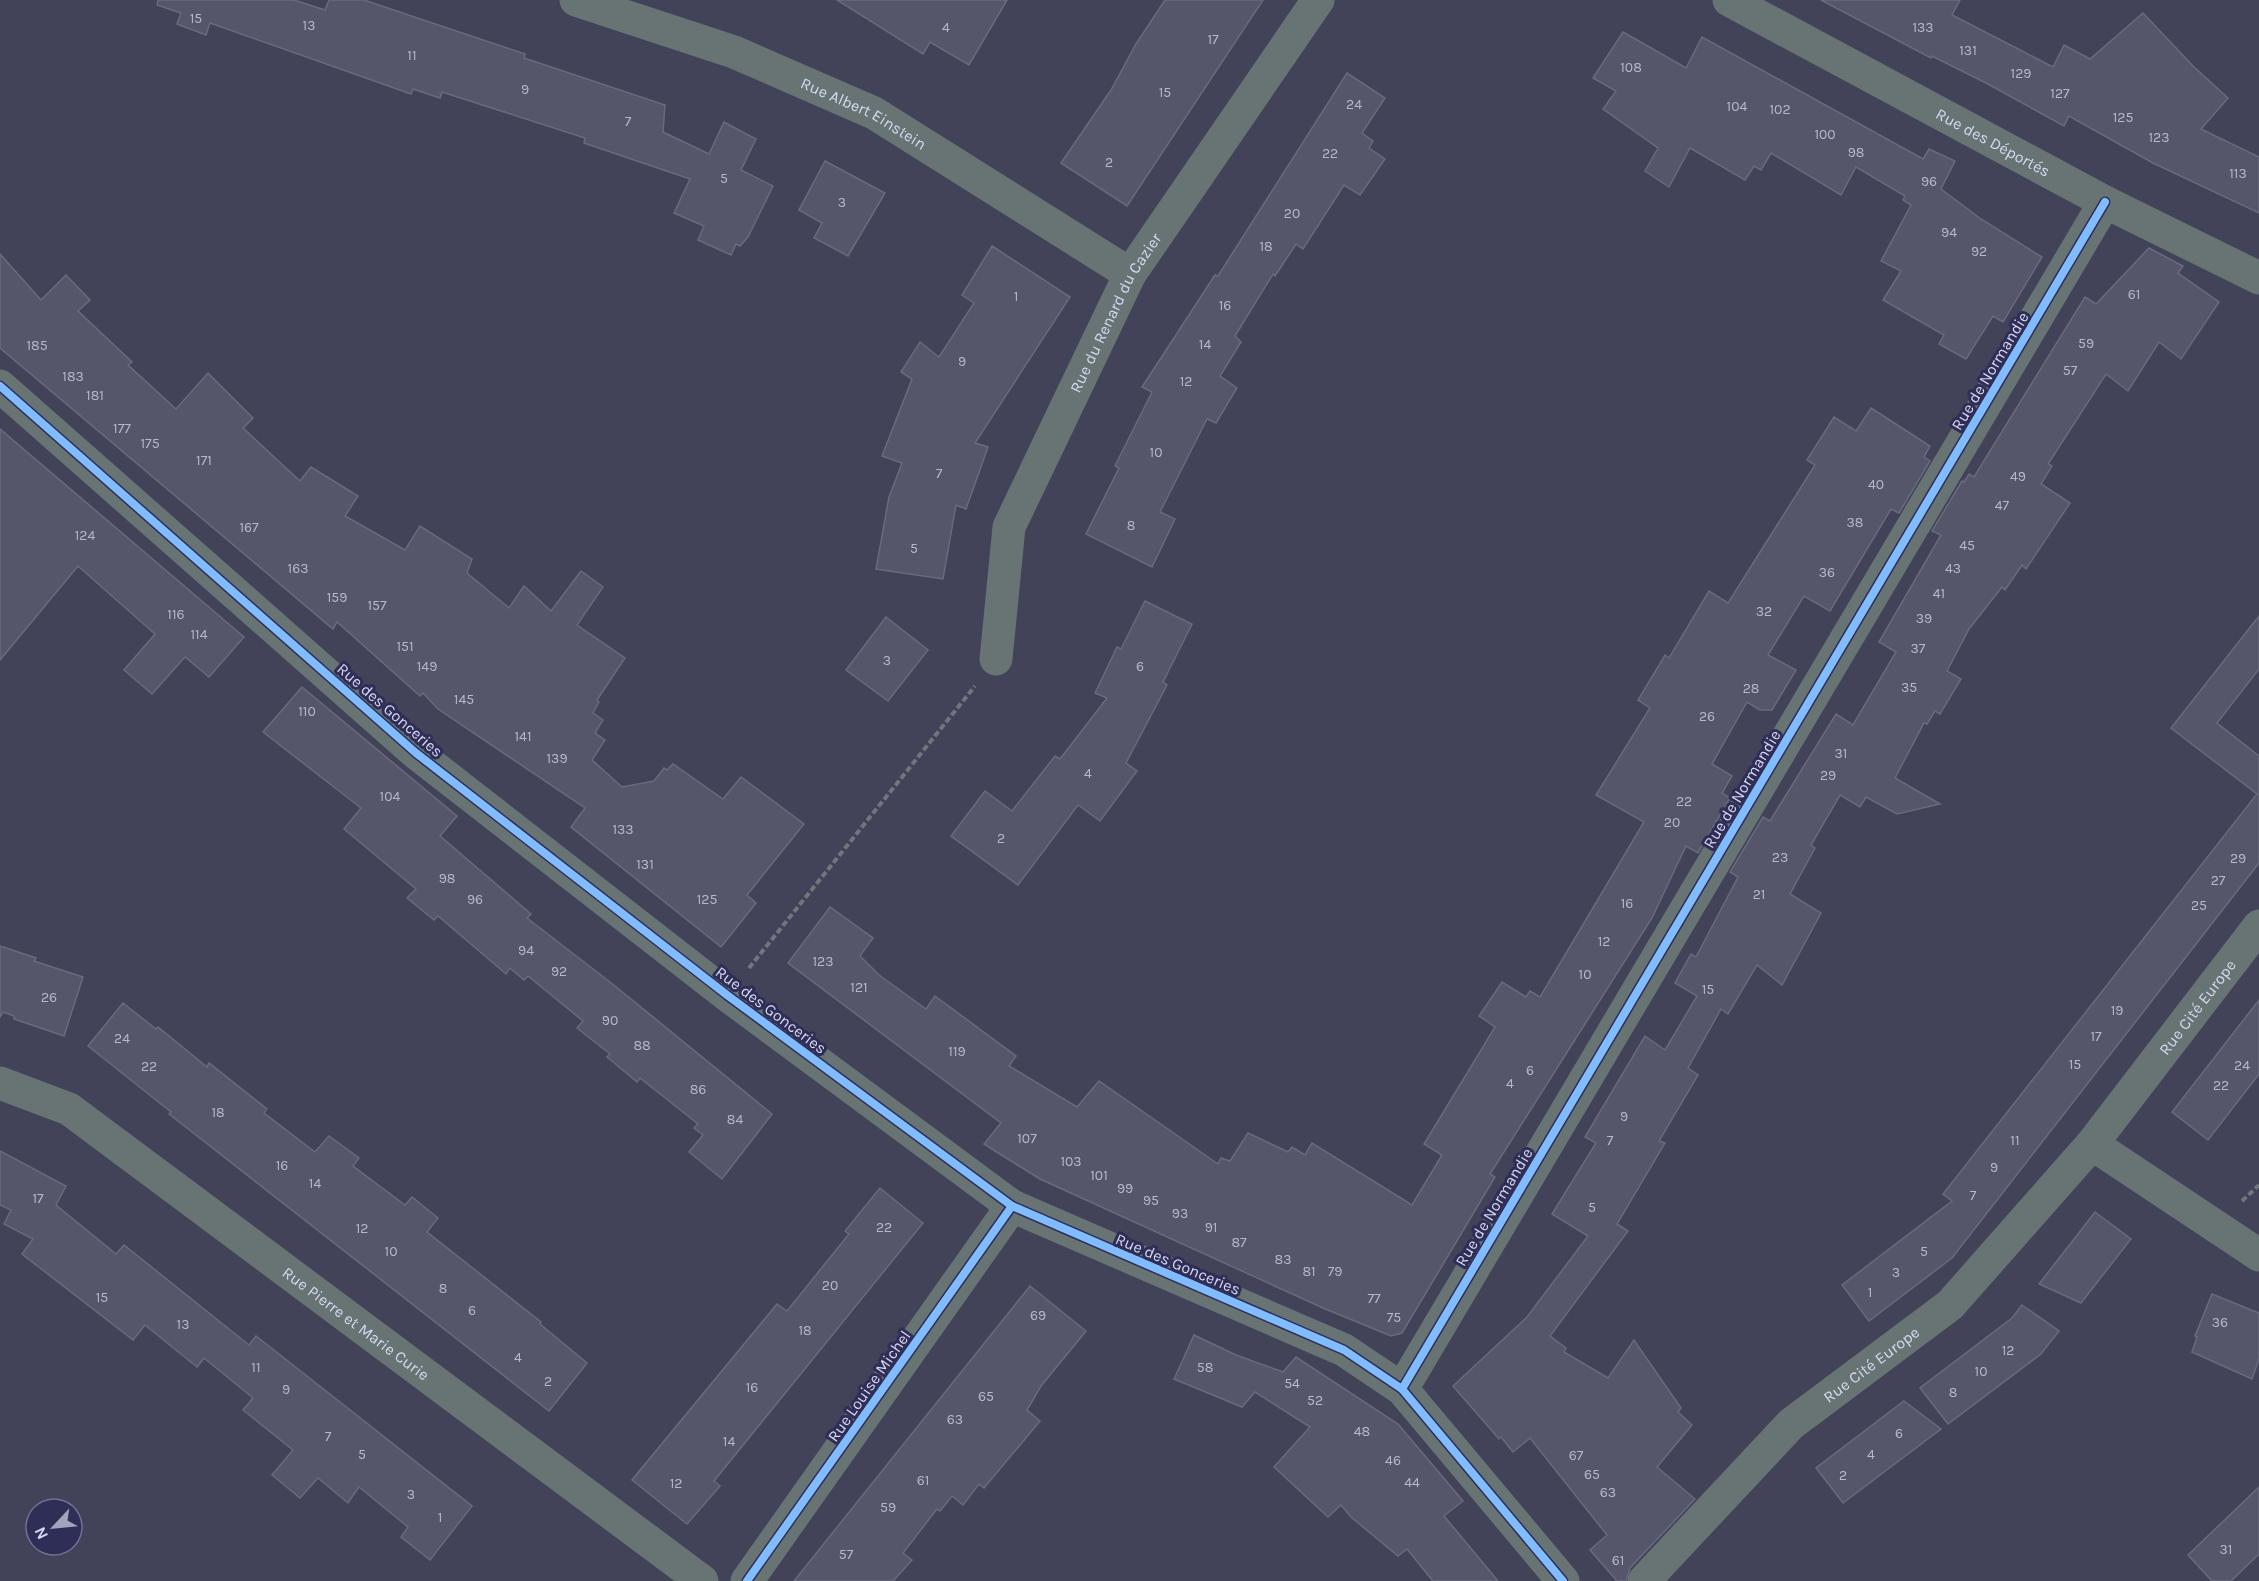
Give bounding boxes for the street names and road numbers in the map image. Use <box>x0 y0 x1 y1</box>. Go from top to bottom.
street label: Rue Albert Einstein <box>798 73 930 153</box>
street label: Rue des Déportés <box>1933 104 2054 180</box>
street label: Rue du Renard du Cazier <box>1065 229 1165 396</box>
street label: Rue de Normandie <box>1947 309 2033 433</box>
street label: Rue des Gonceries <box>333 659 447 761</box>
street label: Rue de Normandie <box>1699 727 1785 851</box>
street label: Rue Cité Europe <box>2154 956 2240 1058</box>
street label: Rue des Gonceries <box>712 962 830 1058</box>
street label: Rue de Normandie <box>1451 1145 1537 1269</box>
street label: Rue des Gonceries <box>1113 1229 1243 1299</box>
street label: Rue Pierre et Marie Curie <box>279 1262 433 1384</box>
street label: Rue Cité Europe <box>1819 1322 1923 1406</box>
street label: Rue Louise Michel <box>823 1327 915 1445</box>

